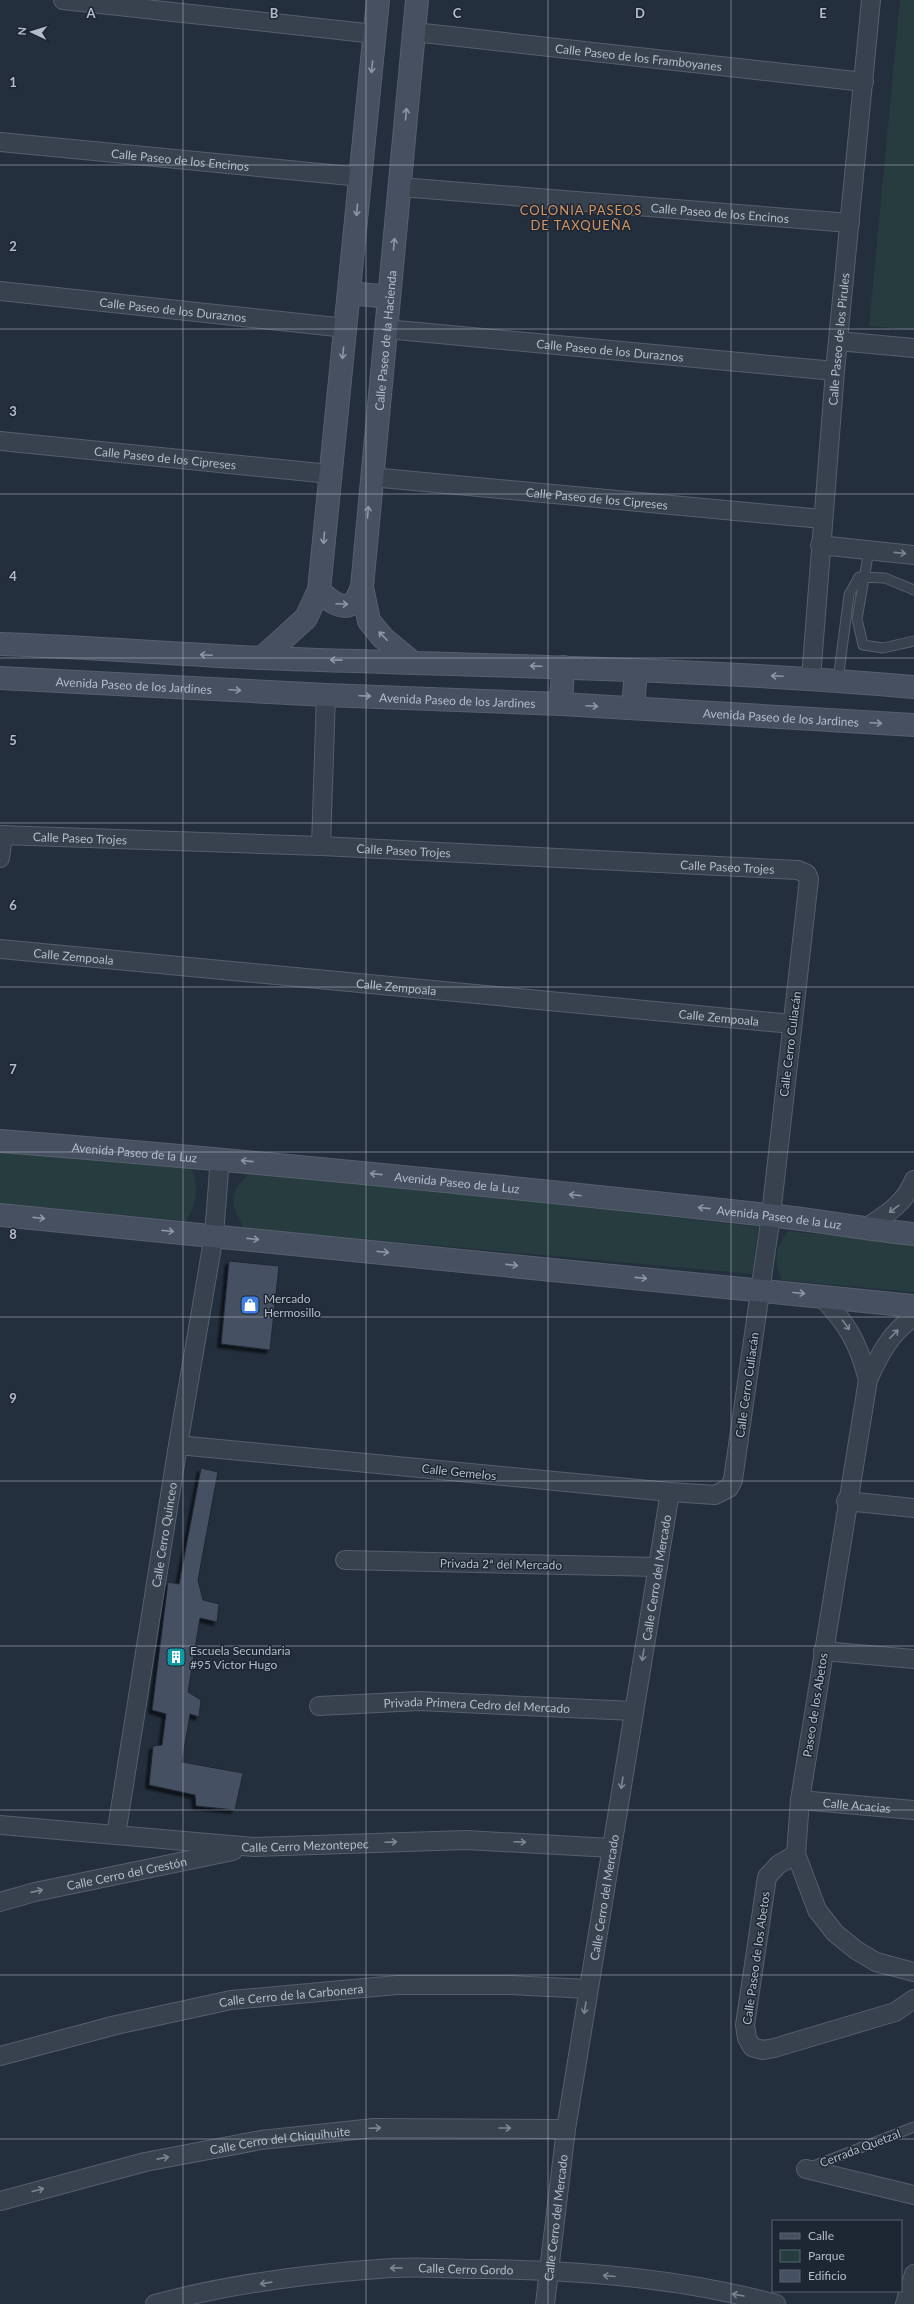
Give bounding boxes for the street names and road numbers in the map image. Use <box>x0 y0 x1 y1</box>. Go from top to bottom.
street label: Calle Paseo de los Framboyanes <box>554 40 723 74</box>
street label: Calle Paseo de los Encinos <box>111 145 250 174</box>
street label: Calle Paseo de los Encinos <box>650 200 790 226</box>
street label: Calle Paseo de la Hacienda <box>371 270 399 411</box>
street label: Calle Paseo de los Pirules <box>825 272 852 406</box>
street label: Calle Paseo de los Duraznos <box>99 294 247 325</box>
street label: Calle Paseo de los Duraznos <box>536 336 684 364</box>
street label: Calle Paseo de los Cipreses <box>94 443 237 472</box>
street label: Calle Paseo de los Cipreses <box>525 484 669 512</box>
street label: Avenida Paseo de los Jardines <box>55 673 212 697</box>
street label: Avenida Paseo de los Jardines <box>379 690 536 711</box>
street label: Avenida Paseo de los Jardines <box>702 705 860 729</box>
street label: Calle Paseo Trojes <box>33 829 127 847</box>
street label: Calle Paseo Trojes <box>356 840 451 860</box>
street label: Calle Paseo Trojes <box>680 857 775 876</box>
street label: Calle Zempoala <box>33 945 115 967</box>
street label: Calle Zempoala <box>355 975 437 998</box>
street label: Calle Cerro Culiacán <box>776 990 804 1098</box>
street label: Calle Zempoala <box>678 1006 760 1028</box>
street label: Avenida Paseo de la Luz <box>71 1139 198 1165</box>
street label: Avenida Paseo de la Luz <box>394 1169 521 1196</box>
street label: Avenida Paseo de la Luz <box>716 1202 843 1232</box>
street label: Calle Cerro Culiacán <box>732 1331 762 1439</box>
street label: Calle Gemelos <box>421 1461 497 1483</box>
street label: Calle Cerro Quinceo <box>148 1481 180 1588</box>
street label: Calle Cerro del Mercado <box>638 1513 674 1642</box>
street label: Privada 2ª del Mercado <box>440 1555 562 1573</box>
street label: Paseo de los Abetos <box>799 1652 831 1758</box>
street label: Privada Primera Cedro del Mercado <box>383 1693 571 1716</box>
street label: Calle Acacias <box>822 1795 891 1815</box>
street label: Calle Cerro del Mercado <box>586 1833 622 1961</box>
street label: Calle Cerro Mezontepec <box>241 1836 369 1855</box>
street label: Calle Cerro del Crestón <box>65 1853 188 1893</box>
street label: Calle Paseo de los Abetos <box>739 1890 773 2026</box>
street label: Calle Cerro de la Carbonera <box>217 1981 364 2010</box>
street label: Calle Cerro del Chiquihuite <box>208 2123 351 2157</box>
street label: Cerrada Quetzal <box>817 2126 903 2170</box>
street label: Calle Cerro del Mercado <box>540 2153 570 2282</box>
street label: Calle Cerro Gordo <box>418 2260 514 2277</box>

